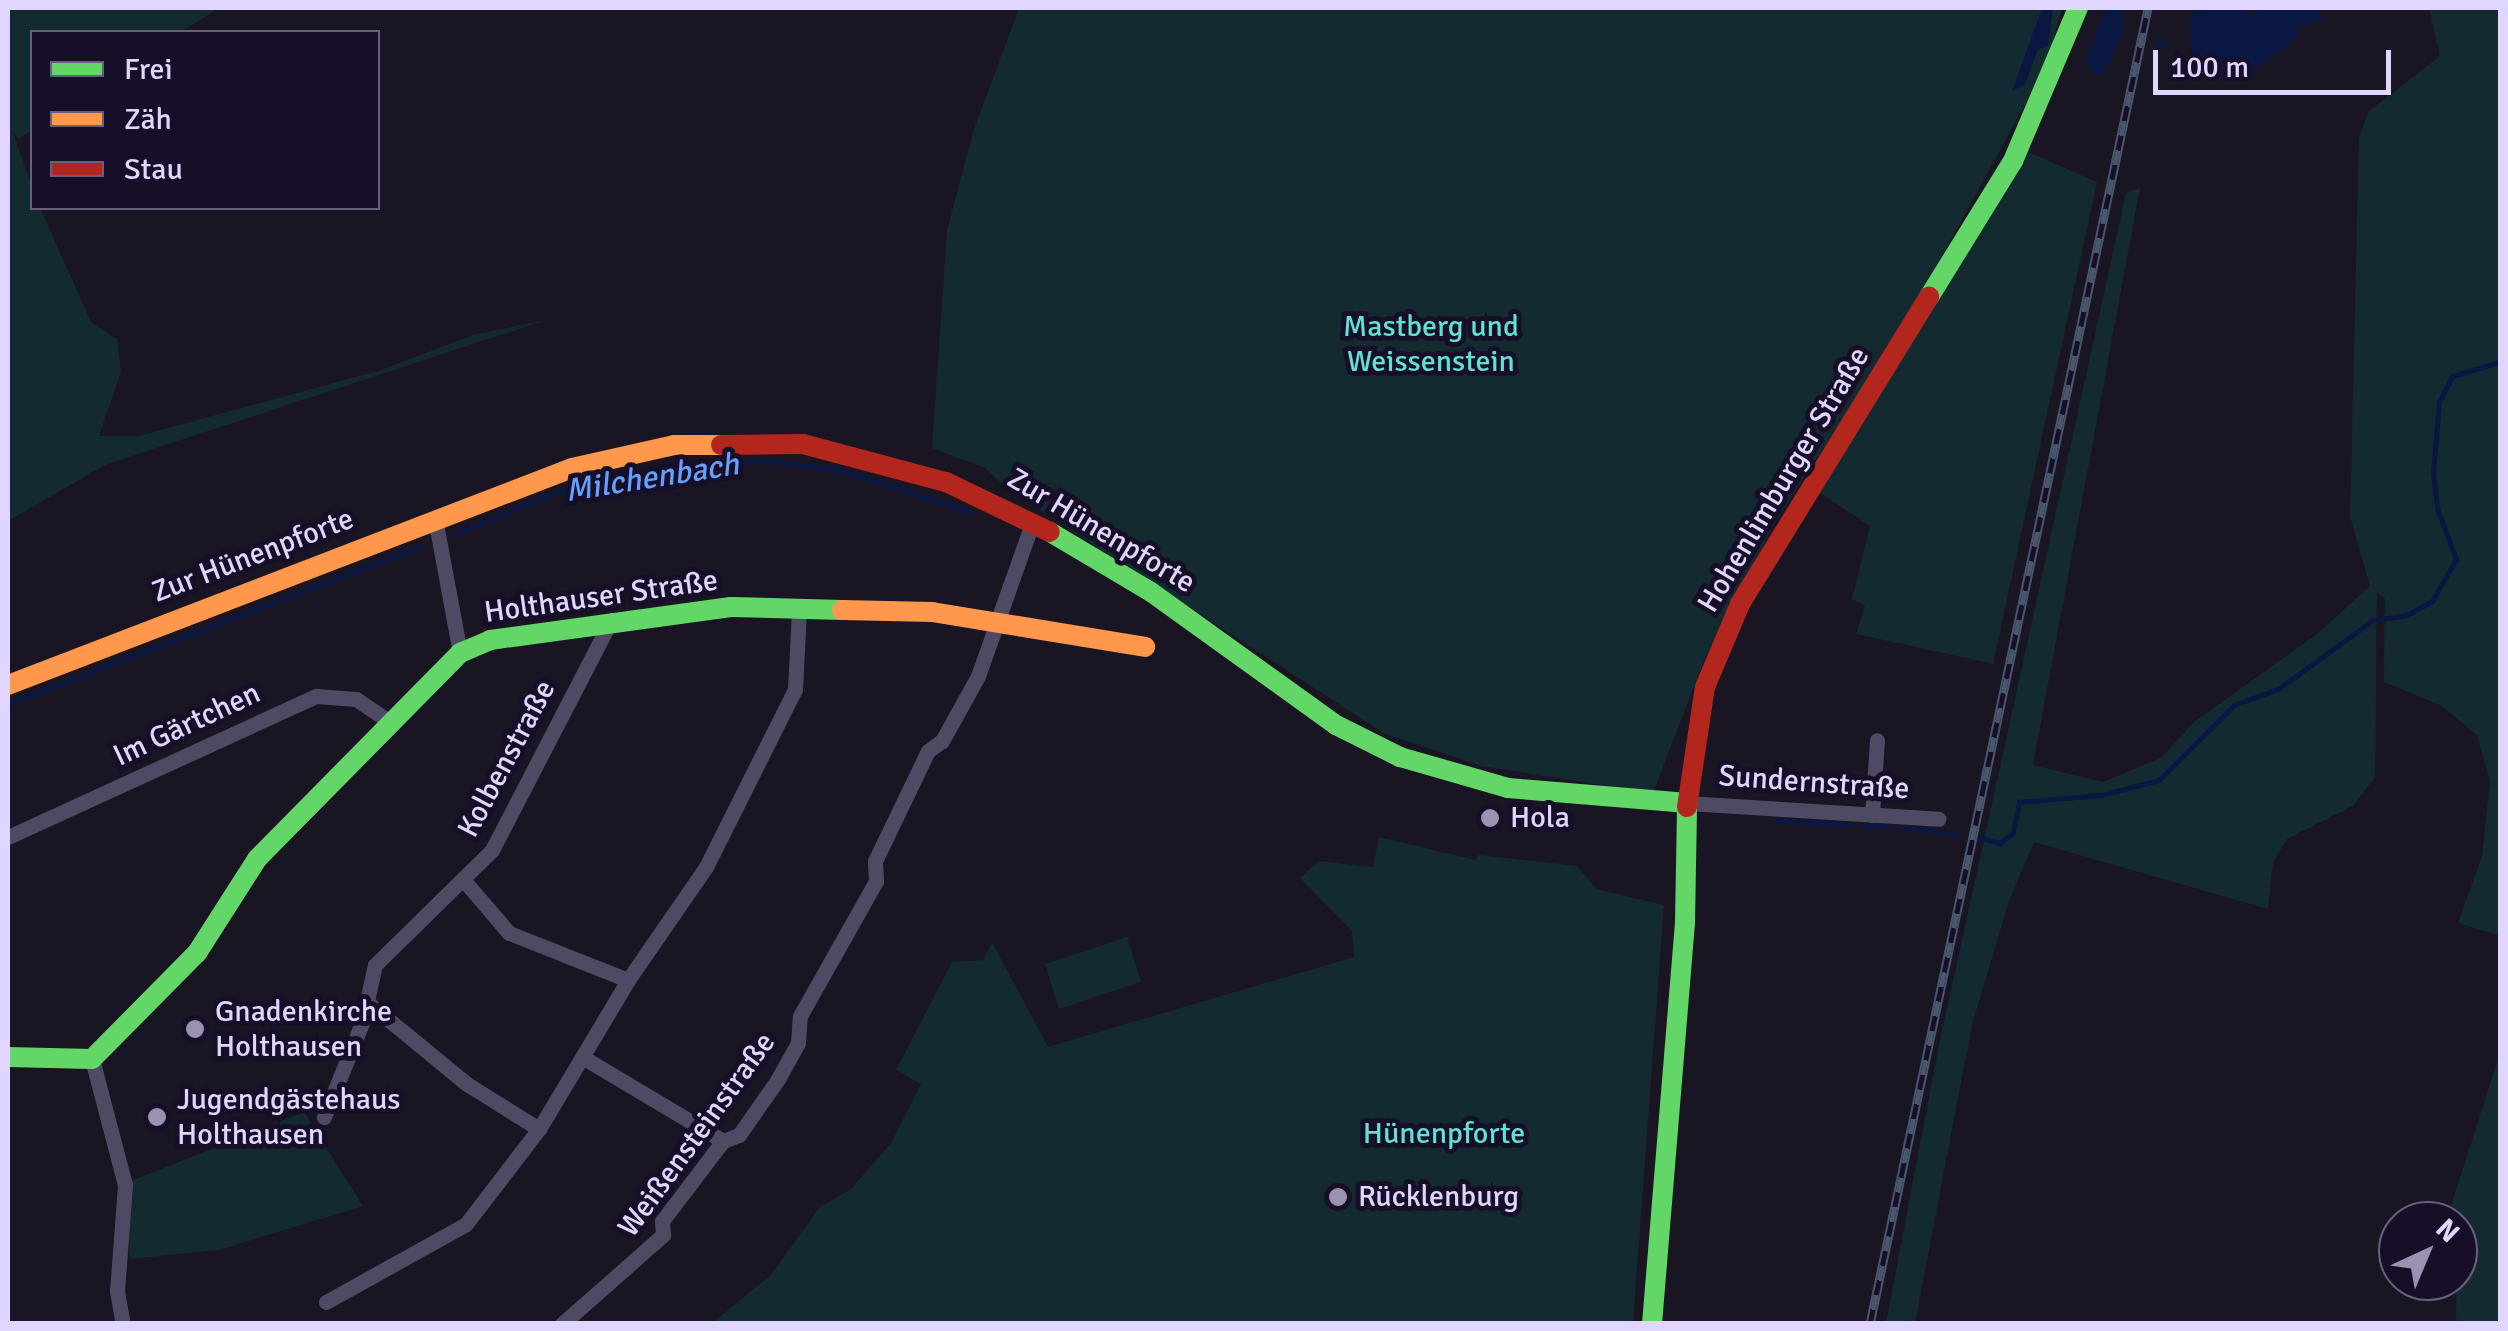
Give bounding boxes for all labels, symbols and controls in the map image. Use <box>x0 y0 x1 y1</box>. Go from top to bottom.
legend <box>30 30 380 210</box>
scale bar <box>2158 30 2396 92</box>
text: 100 m <box>2170 49 2249 86</box>
text: Frei <box>124 51 173 88</box>
text: Zäh <box>124 101 172 138</box>
text: Stau <box>124 151 183 188</box>
park label: Mastberg und Weissenstein <box>1343 309 1519 380</box>
street label: Hohenlimburger Straße <box>1691 341 1877 619</box>
water label: Milchenbach <box>563 445 741 511</box>
street label: Zur Hünenpforte <box>1001 461 1201 601</box>
street label: Zur Hünenpforte <box>147 501 359 611</box>
street label: Holthauser Straße <box>482 563 720 631</box>
street label: Kolbenstraße <box>451 674 563 844</box>
street label: Im Gärtchen <box>108 675 266 775</box>
street label: Sundernstraße <box>1717 758 1911 808</box>
place label: Hola <box>1510 800 1570 836</box>
marker: Hola <box>1479 807 1501 829</box>
place label: Gnadenkirche Holthausen <box>215 994 392 1064</box>
marker: Gnadenkirche Holthausen <box>184 1018 206 1040</box>
street label: Weißensteinstraße <box>611 1026 783 1244</box>
place label: Jugendgästehaus Holthausen <box>177 1082 400 1152</box>
marker: Jugendgästehaus Holthausen <box>146 1106 168 1128</box>
park label: Hünenpforte <box>1363 1116 1525 1152</box>
place label: Rücklenburg <box>1358 1179 1519 1215</box>
marker: Rücklenburg <box>1327 1186 1349 1208</box>
north arrow <box>2378 1201 2478 1301</box>
text: N <box>2429 1212 2466 1250</box>

